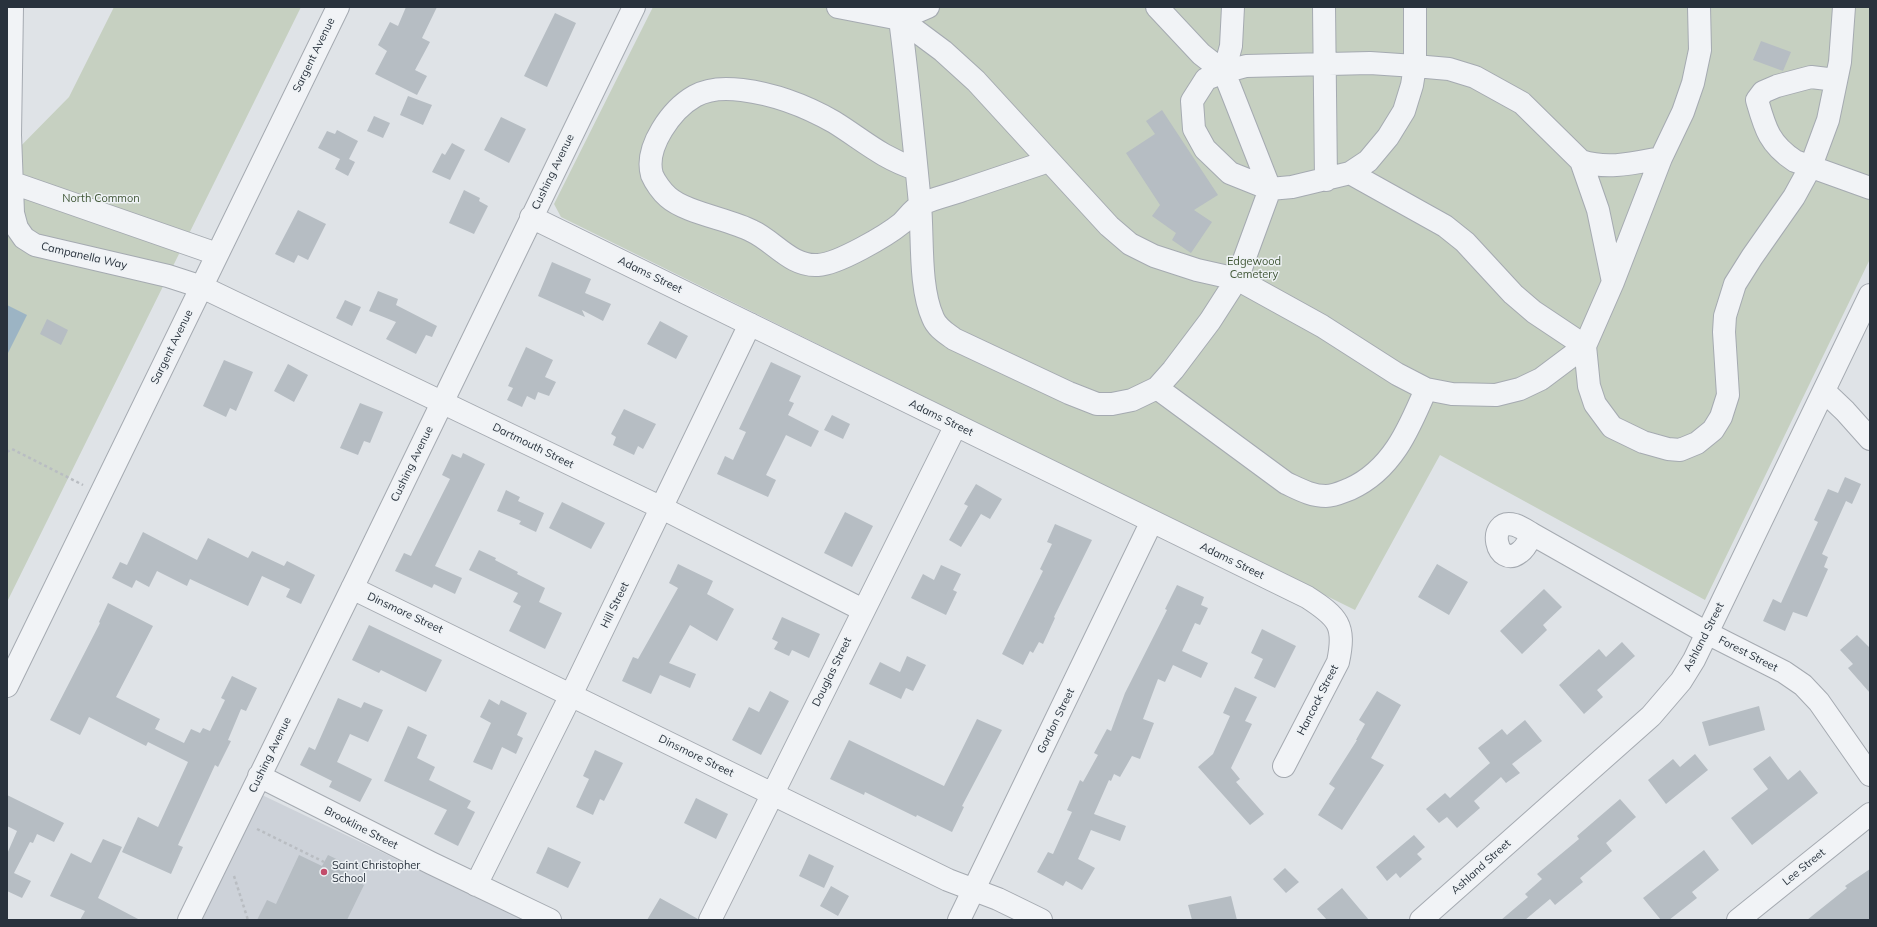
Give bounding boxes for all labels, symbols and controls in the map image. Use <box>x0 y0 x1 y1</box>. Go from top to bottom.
street label: Sargent Avenue <box>290 15 338 95</box>
street label: Cushing Avenue <box>529 132 577 212</box>
park label: North Common <box>62 192 140 206</box>
street label: Campanella Way <box>40 240 128 272</box>
street label: Adams Street <box>616 254 684 296</box>
park label: Edgewood Cemetery <box>1227 255 1281 281</box>
street label: Sargent Avenue <box>148 307 196 387</box>
street label: Adams Street <box>907 397 975 439</box>
street label: Dartmouth Street <box>490 421 576 471</box>
street label: Cushing Avenue <box>388 424 436 504</box>
street label: Adams Street <box>1198 540 1266 582</box>
street label: Hill Street <box>598 580 632 630</box>
street label: Dinsmore Street <box>365 590 445 636</box>
street label: Ashland Street <box>1681 600 1727 674</box>
street label: Forest Street <box>1716 633 1780 675</box>
street label: Douglas Street <box>810 635 854 709</box>
street label: Hancock Street <box>1295 662 1341 738</box>
street label: Gordon Street <box>1035 686 1077 756</box>
street label: Cushing Avenue <box>246 715 294 795</box>
street label: Dinsmore Street <box>656 732 736 780</box>
street label: Brookline Street <box>322 804 400 852</box>
street label: Ashland Street <box>1449 837 1513 897</box>
street label: Lee Street <box>1780 846 1828 888</box>
place label: Saint Christopher School <box>332 859 420 885</box>
marker: Saint Christopher School <box>319 867 329 877</box>

